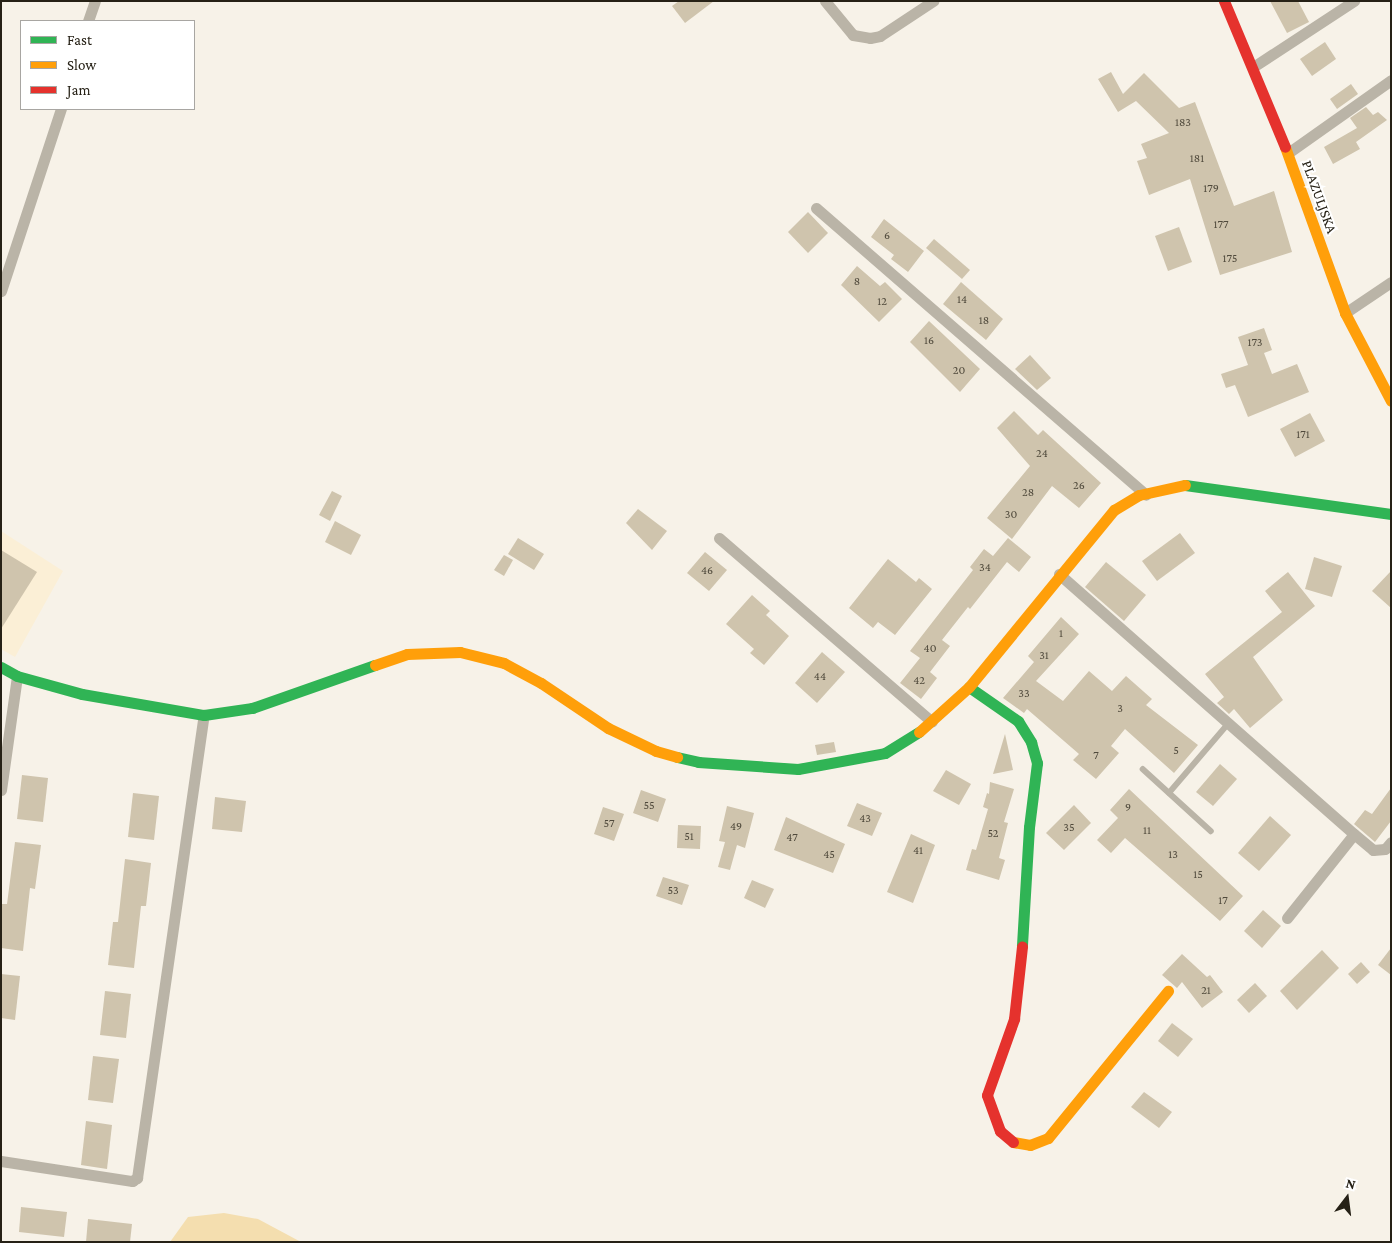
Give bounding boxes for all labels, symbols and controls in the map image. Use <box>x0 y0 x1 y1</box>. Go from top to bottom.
legend <box>20 20 195 110</box>
text: Fast <box>67 32 92 48</box>
text: Slow <box>67 57 96 73</box>
text: Jam <box>67 82 90 98</box>
house number: 183 <box>1175 116 1191 130</box>
house number: 181 <box>1190 152 1204 166</box>
street label: PLAZULJSKA <box>1297 158 1341 236</box>
house number: 179 <box>1203 182 1219 196</box>
house number: 177 <box>1213 218 1229 232</box>
house number: 6 <box>884 229 890 243</box>
house number: 175 <box>1222 252 1238 266</box>
house number: 8 <box>854 275 860 289</box>
house number: 14 <box>957 293 967 307</box>
house number: 12 <box>877 295 887 309</box>
house number: 18 <box>979 314 989 328</box>
house number: 16 <box>924 334 934 348</box>
house number: 173 <box>1247 336 1263 350</box>
house number: 20 <box>953 364 965 378</box>
house number: 171 <box>1296 428 1310 442</box>
house number: 24 <box>1036 447 1048 461</box>
house number: 26 <box>1073 479 1085 493</box>
house number: 28 <box>1022 486 1034 500</box>
house number: 30 <box>1005 508 1017 522</box>
house number: 34 <box>979 561 991 575</box>
house number: 46 <box>701 564 713 578</box>
house number: 1 <box>1059 627 1063 641</box>
house number: 40 <box>924 642 936 656</box>
house number: 31 <box>1039 649 1049 663</box>
house number: 44 <box>814 670 826 684</box>
house number: 42 <box>913 674 925 688</box>
house number: 33 <box>1018 687 1030 701</box>
house number: 3 <box>1117 702 1123 716</box>
house number: 5 <box>1173 744 1179 758</box>
house number: 7 <box>1093 749 1099 763</box>
house number: 55 <box>643 799 655 813</box>
house number: 9 <box>1125 801 1131 815</box>
house number: 43 <box>859 812 871 826</box>
house number: 57 <box>604 817 614 831</box>
house number: 49 <box>730 820 742 834</box>
house number: 35 <box>1063 821 1075 835</box>
house number: 11 <box>1143 824 1151 838</box>
house number: 52 <box>987 827 999 841</box>
house number: 51 <box>684 830 694 844</box>
house number: 47 <box>786 831 798 845</box>
house number: 41 <box>913 844 923 858</box>
house number: 45 <box>823 848 835 862</box>
house number: 13 <box>1168 848 1178 862</box>
house number: 15 <box>1193 868 1203 882</box>
house number: 53 <box>667 884 679 898</box>
house number: 17 <box>1218 894 1228 908</box>
house number: 21 <box>1201 984 1211 998</box>
north arrow <box>1322 1173 1372 1223</box>
text: N <box>1344 1175 1358 1192</box>

